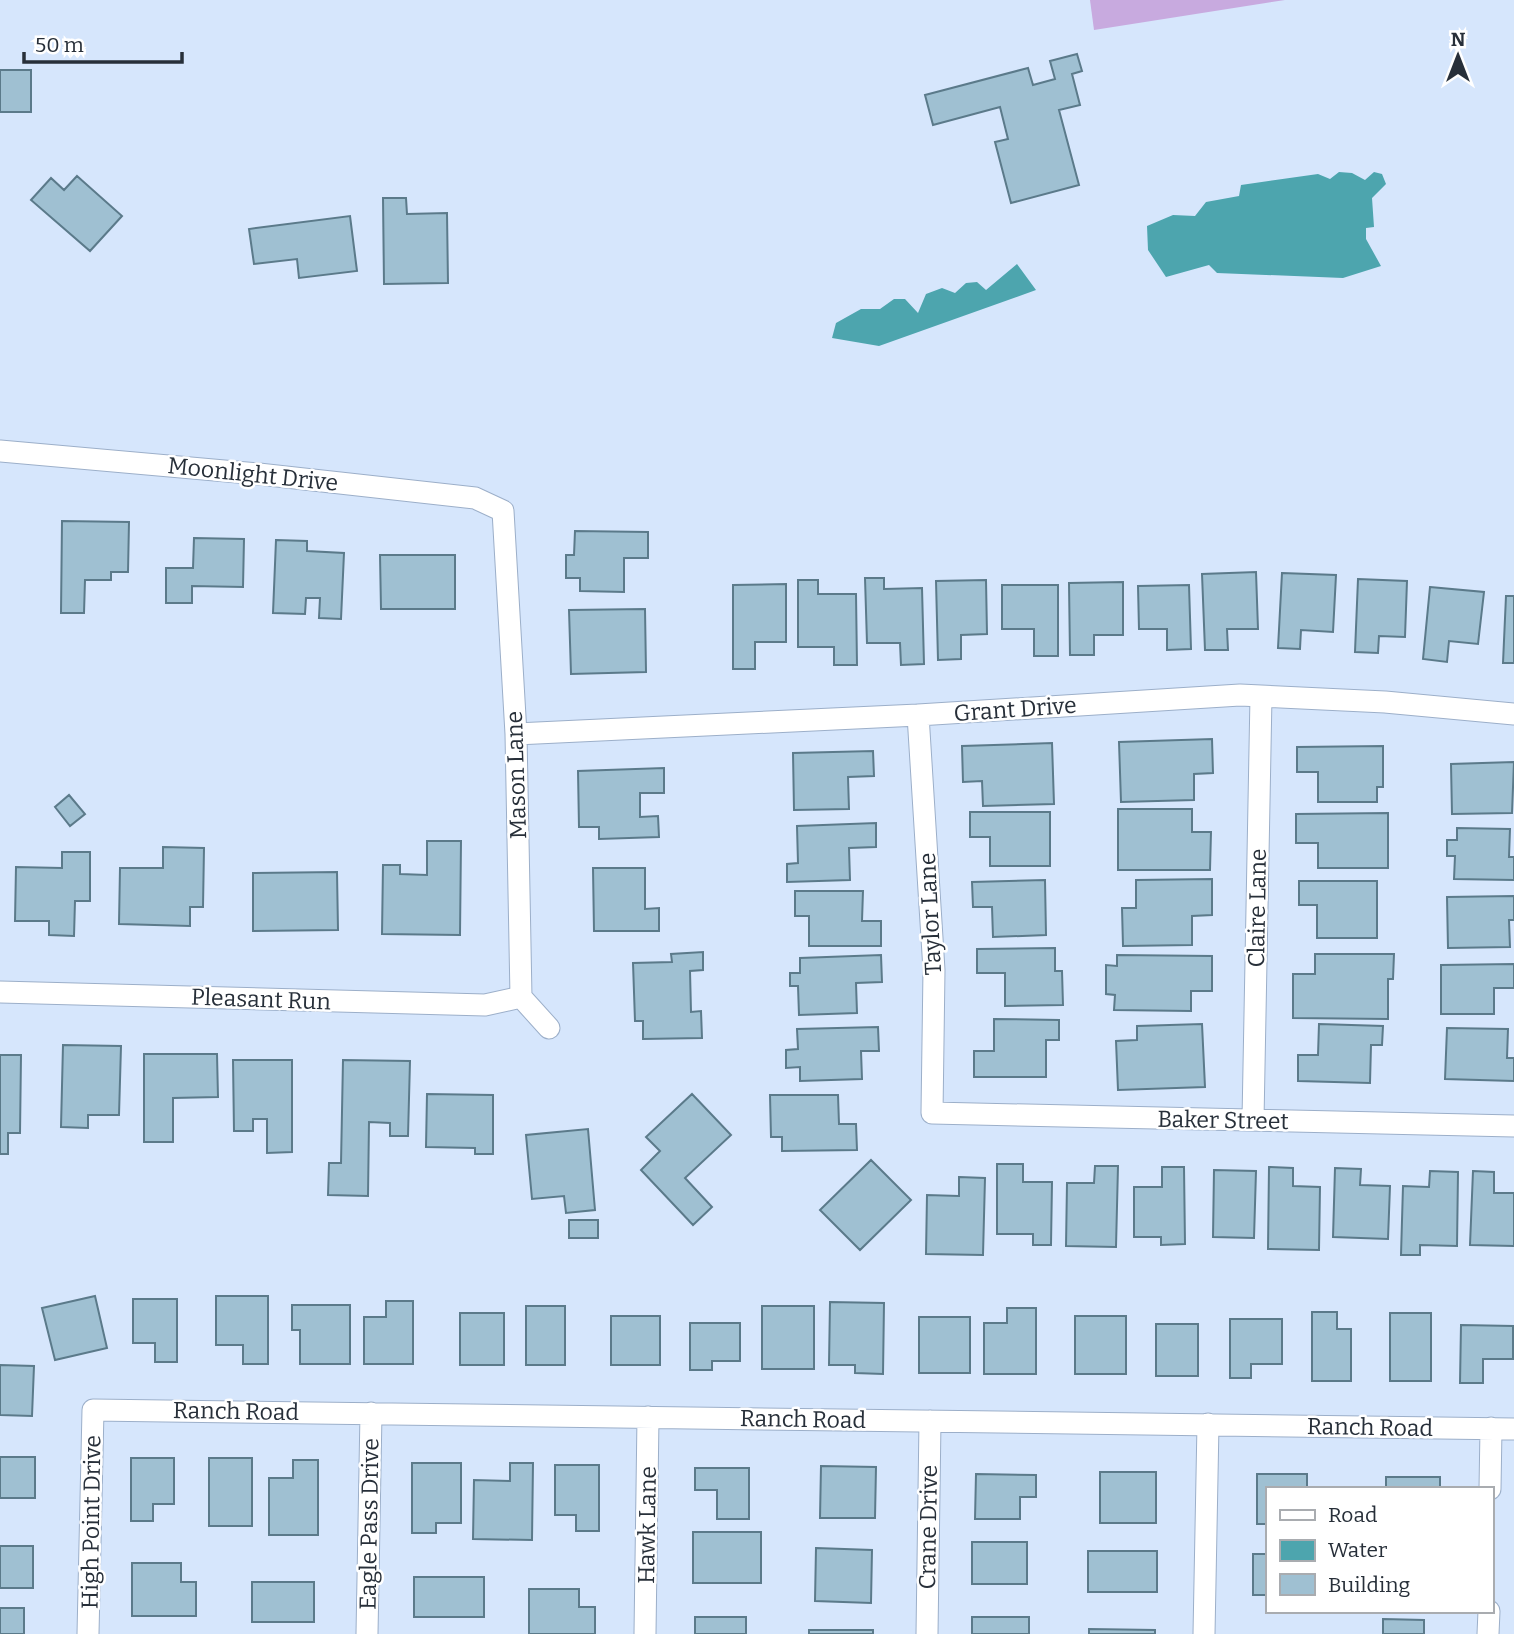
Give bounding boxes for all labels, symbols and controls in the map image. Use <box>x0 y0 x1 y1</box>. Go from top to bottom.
scale bar <box>24 21 182 65</box>
north arrow <box>1423 21 1493 91</box>
text: N <box>1451 28 1466 51</box>
text: 50 m <box>35 32 84 58</box>
street label: Moonlight Drive <box>166 451 340 497</box>
street label: Grant Drive <box>953 691 1077 727</box>
street label: Mason Lane <box>500 710 532 840</box>
street label: Claire Lane <box>1242 848 1272 968</box>
street label: Taylor Lane <box>913 852 947 976</box>
street label: Pleasant Run <box>191 983 332 1015</box>
street label: Baker Street <box>1157 1105 1289 1135</box>
street label: Ranch Road <box>173 1396 300 1426</box>
street label: Ranch Road <box>740 1404 867 1434</box>
street label: Ranch Road <box>1307 1412 1434 1442</box>
street label: High Point Drive <box>75 1435 107 1609</box>
street label: Eagle Pass Drive <box>354 1438 384 1610</box>
street label: Crane Drive <box>913 1464 943 1590</box>
street label: Hawk Lane <box>632 1466 662 1584</box>
legend <box>1266 1487 1493 1613</box>
text: Road <box>1328 1502 1377 1528</box>
text: Water <box>1328 1537 1387 1563</box>
text: Building <box>1328 1572 1411 1598</box>

